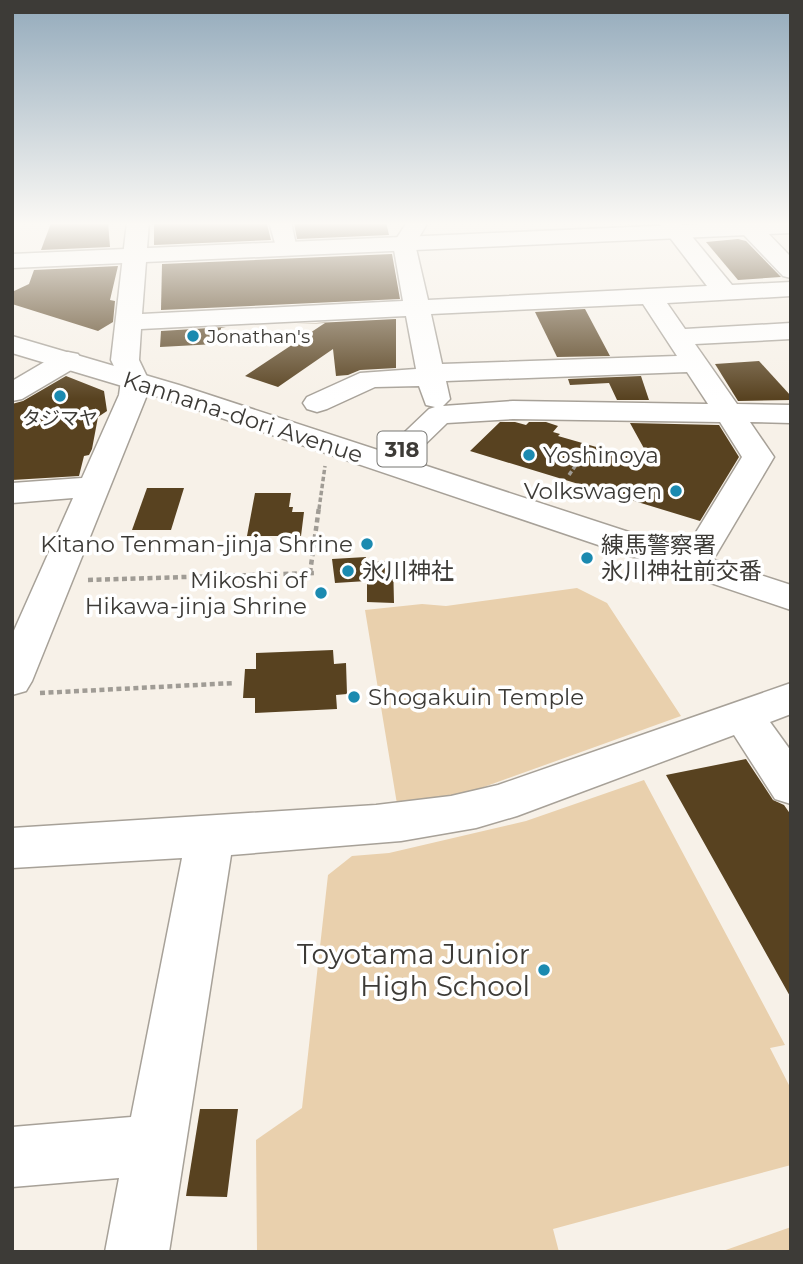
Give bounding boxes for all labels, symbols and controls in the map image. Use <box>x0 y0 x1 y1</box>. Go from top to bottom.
place label: Jonathan's <box>206 325 310 348</box>
marker: Jonathan's <box>185 328 201 344</box>
street label: Kannana-dori Avenue <box>120 365 366 469</box>
marker: タジマヤ <box>52 388 68 404</box>
place label: タジマヤ <box>22 407 98 430</box>
road number: 318 <box>378 432 426 466</box>
place label: Yoshinoya <box>543 441 659 469</box>
marker: Yoshinoya <box>521 447 537 463</box>
place label: Volkswagen <box>524 477 662 505</box>
marker: Volkswagen <box>668 483 684 499</box>
place label: Kitano Tenman-jinja Shrine <box>40 530 353 558</box>
place label: 練馬警察署 氷川神社前交番 <box>601 531 762 585</box>
marker: Kitano Tenman-jinja Shrine <box>359 536 375 552</box>
marker: 練馬警察署 氷川神社前交番 <box>579 550 595 566</box>
place label: 氷川神社 <box>362 557 454 585</box>
marker: 氷川神社 <box>340 563 356 579</box>
place label: Mikoshi of Hikawa-jinja Shrine <box>85 566 308 620</box>
marker: Mikoshi of Hikawa-jinja Shrine <box>313 585 329 601</box>
place label: Shogakuin Temple <box>368 683 584 711</box>
marker: Shogakuin Temple <box>346 689 362 705</box>
place label: Toyotama Junior High School <box>297 937 530 1003</box>
marker: Toyotama Junior High School <box>536 962 552 978</box>

